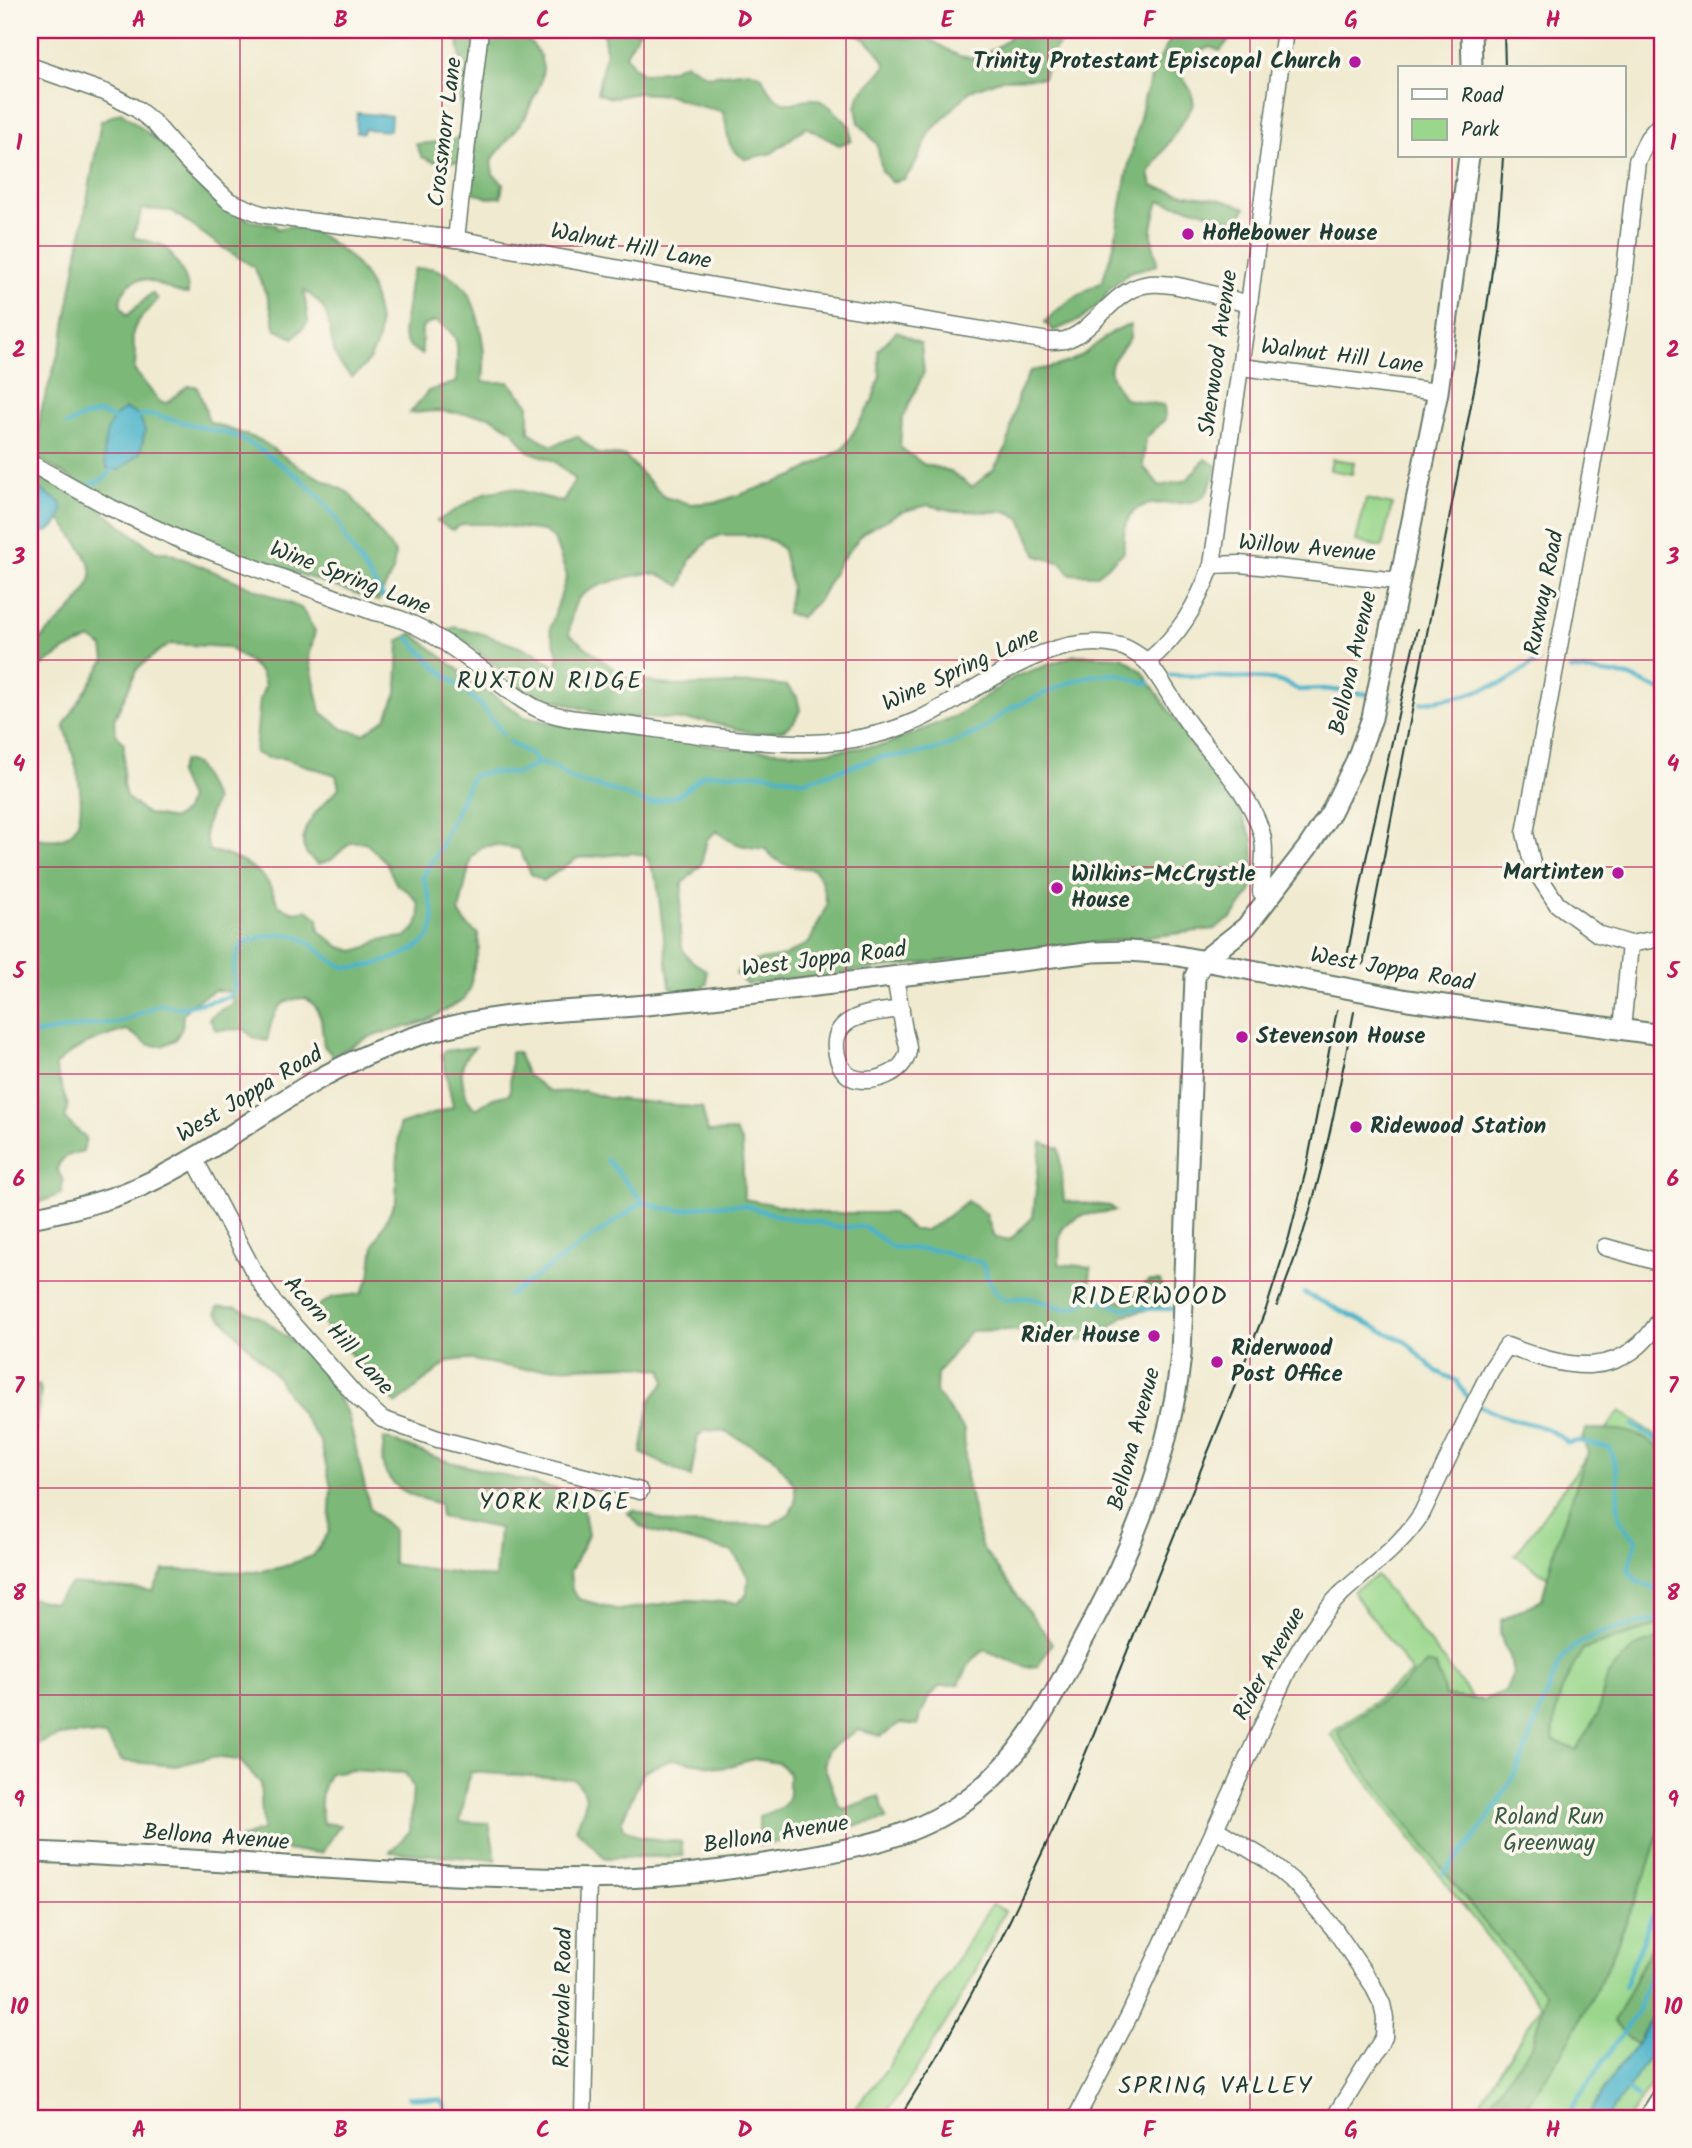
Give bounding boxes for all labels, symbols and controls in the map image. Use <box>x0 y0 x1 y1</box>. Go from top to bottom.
text: A <box>132 3 146 39</box>
text: B <box>334 3 348 39</box>
text: C <box>536 3 550 39</box>
text: D <box>737 3 753 39</box>
text: E <box>941 3 955 39</box>
text: F <box>1143 3 1157 39</box>
text: G <box>1344 3 1358 39</box>
text: H <box>1546 3 1561 39</box>
place label: Trinity Protestant Episcopal Church <box>973 44 1341 80</box>
marker: Trinity Protestant Episcopal Church <box>1347 54 1363 70</box>
street label: Crossmorr Lane <box>419 55 473 209</box>
legend <box>1398 66 1626 158</box>
text: Road <box>1461 80 1504 113</box>
text: Park <box>1461 114 1499 147</box>
text: 1 <box>16 126 23 162</box>
text: 1 <box>1670 126 1677 162</box>
street label: Walnut Hill Lane <box>547 214 715 280</box>
place label: Hoflebower House <box>1202 216 1377 252</box>
marker: Hoflebower House <box>1180 226 1196 242</box>
street label: Sherwood Avenue <box>1190 268 1248 438</box>
street label: Walnut Hill Lane <box>1259 329 1425 385</box>
text: 2 <box>12 333 26 369</box>
text: 2 <box>1666 333 1680 369</box>
street label: Willow Avenue <box>1237 525 1377 573</box>
street label: Ruxway Road <box>1515 527 1575 659</box>
street label: Wine Spring Lane <box>264 532 436 626</box>
text: 3 <box>12 540 26 576</box>
text: 3 <box>1666 540 1680 576</box>
street label: Bellona Avenue <box>1320 587 1388 739</box>
street label: Wine Spring Lane <box>876 618 1046 722</box>
district label: RUXTON RIDGE <box>457 662 643 701</box>
text: 4 <box>13 747 26 783</box>
text: 4 <box>1667 747 1680 783</box>
place label: Martinten <box>1503 855 1604 891</box>
place label: Wilkins-McCrystle House <box>1071 857 1256 919</box>
marker: Martinten <box>1610 865 1626 881</box>
marker: Wilkins-McCrystle House <box>1049 880 1065 896</box>
street label: West Joppa Road <box>740 932 909 988</box>
street label: West Joppa Road <box>1307 938 1477 1002</box>
text: 5 <box>12 954 27 990</box>
text: 5 <box>1666 954 1681 990</box>
place label: Stevenson House <box>1256 1019 1425 1055</box>
marker: Stevenson House <box>1234 1029 1250 1045</box>
street label: West Joppa Road <box>170 1037 331 1153</box>
place label: Ridewood Station <box>1370 1109 1547 1145</box>
marker: Ridewood Station <box>1348 1119 1364 1135</box>
text: 6 <box>13 1162 25 1198</box>
text: 6 <box>1667 1162 1679 1198</box>
street label: Acorn Hill Lane <box>274 1268 402 1404</box>
district label: RIDERWOOD <box>1071 1276 1229 1318</box>
place label: Rider House <box>1021 1318 1140 1354</box>
marker: Rider House <box>1146 1328 1162 1344</box>
place label: Riderwood Post Office <box>1231 1331 1343 1393</box>
marker: Riderwood Post Office <box>1209 1354 1225 1370</box>
street label: Bellona Avenue <box>1099 1364 1171 1514</box>
text: 7 <box>14 1369 26 1405</box>
text: 7 <box>1668 1369 1680 1405</box>
district label: YORK RIDGE <box>479 1483 631 1522</box>
text: 8 <box>12 1576 26 1612</box>
text: 8 <box>1666 1576 1680 1612</box>
street label: Rider Avenue <box>1224 1600 1316 1728</box>
text: 9 <box>13 1783 25 1819</box>
text: 9 <box>1667 1783 1679 1819</box>
park label: Roland Run Greenway <box>1494 1800 1604 1862</box>
street label: Bellona Avenue <box>701 1806 851 1864</box>
street label: Bellona Avenue <box>142 1815 290 1861</box>
street label: Ridervale Road <box>545 1927 583 2068</box>
text: 10 <box>10 1990 29 2026</box>
text: 10 <box>1664 1990 1683 2026</box>
district label: SPRING VALLEY <box>1118 2067 1314 2106</box>
text: A <box>132 2113 146 2148</box>
text: B <box>334 2113 348 2148</box>
text: C <box>536 2113 550 2148</box>
text: D <box>737 2113 753 2148</box>
text: E <box>941 2113 955 2148</box>
text: F <box>1143 2113 1157 2148</box>
text: G <box>1344 2113 1358 2148</box>
text: H <box>1546 2113 1561 2148</box>

